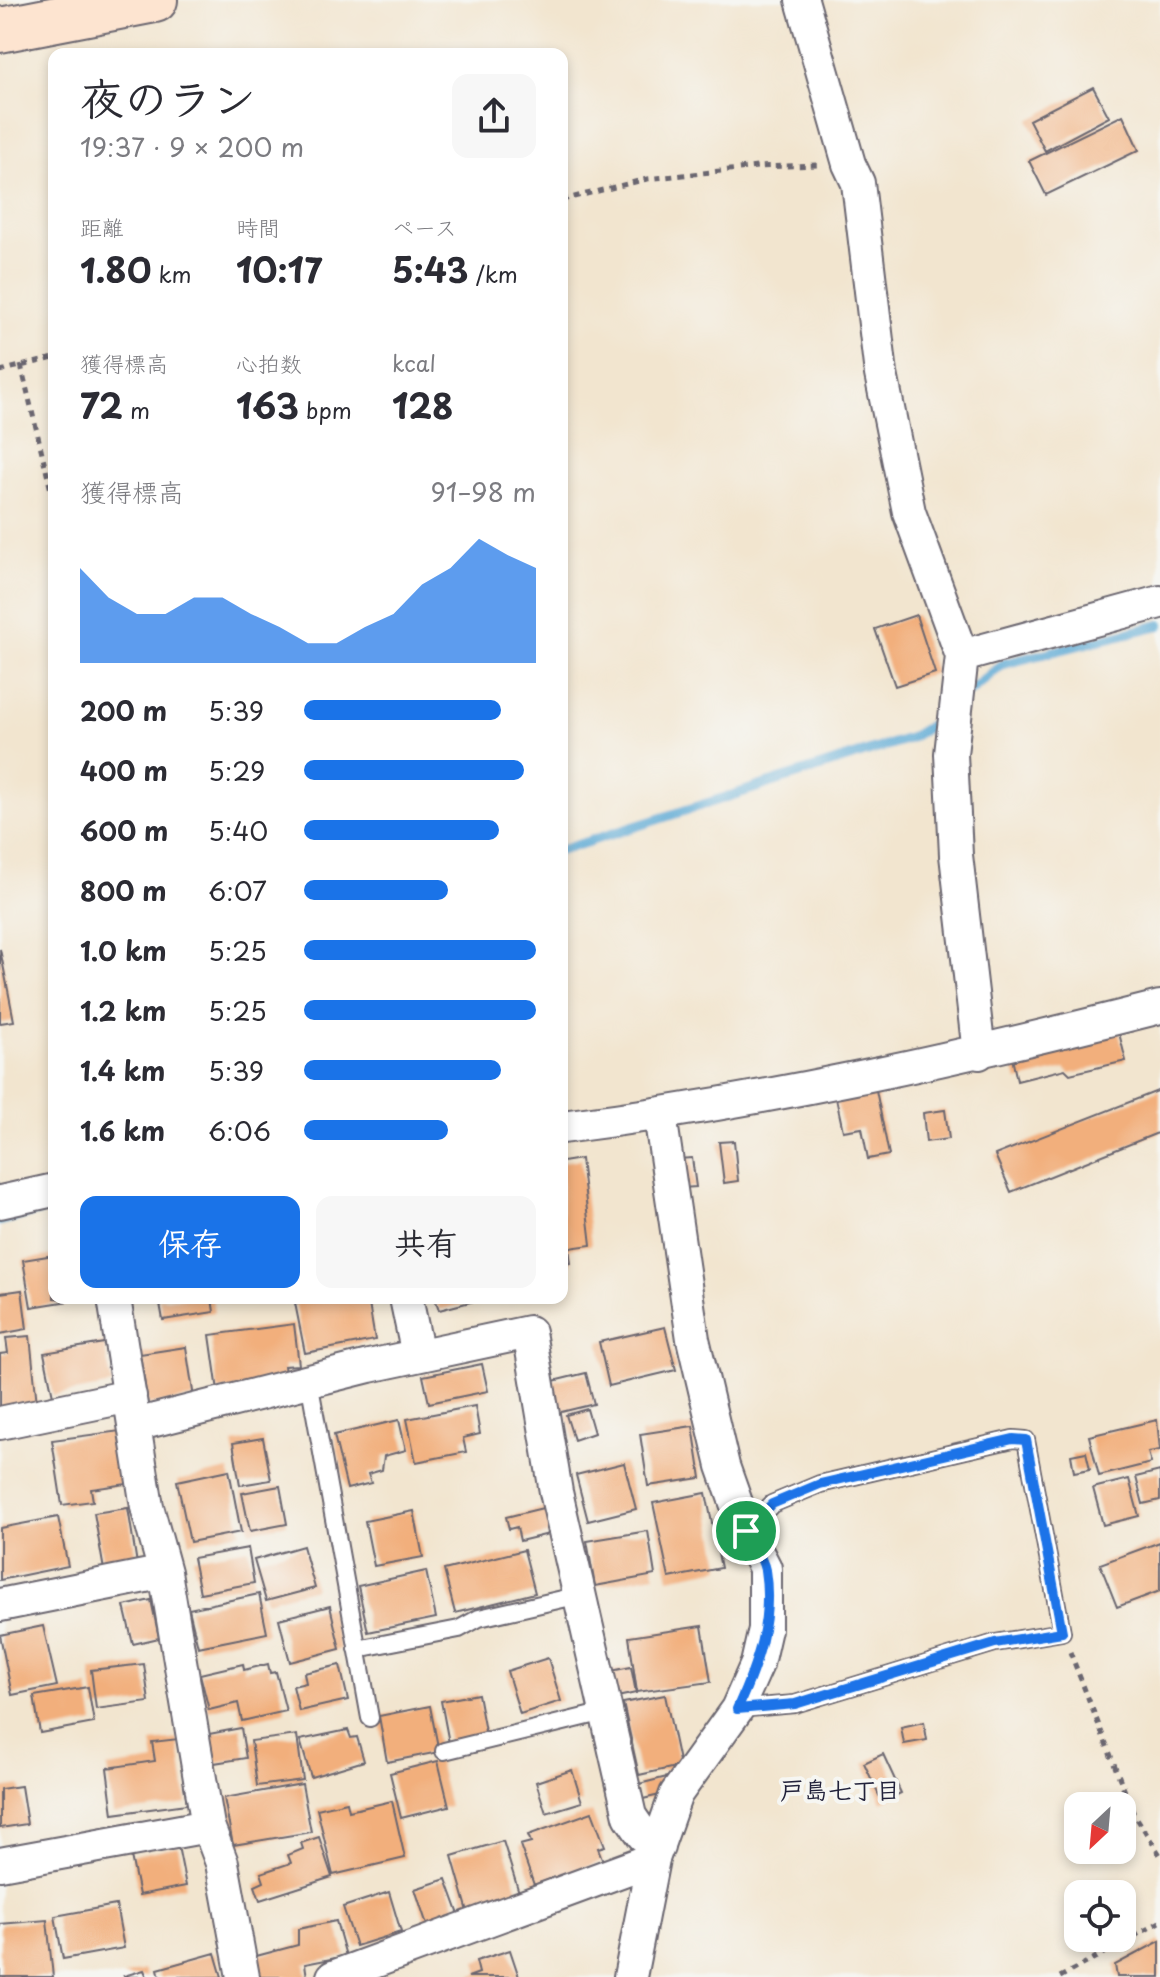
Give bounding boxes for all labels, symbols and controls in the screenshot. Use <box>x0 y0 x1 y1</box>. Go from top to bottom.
text: 夜のラン <box>80 64 256 130</box>
button: share <box>452 74 536 158</box>
text: 19:37 · 9 × 200 m <box>80 127 304 166</box>
text: 距離 <box>80 210 124 243</box>
text: 時間 <box>236 210 280 243</box>
text: ペース <box>392 210 457 243</box>
text: 1.80 <box>80 243 151 295</box>
text: 10:17 <box>236 243 322 295</box>
text: 5:43 <box>392 243 469 295</box>
text: km <box>151 257 192 290</box>
text: /km <box>469 257 518 290</box>
text: 獲得標高 <box>80 346 168 379</box>
text: 心拍数 <box>236 346 302 379</box>
text: kcal <box>392 346 436 379</box>
text: 72 <box>80 379 123 431</box>
text: 163 <box>236 379 299 431</box>
text: 128 <box>392 379 453 431</box>
text: m <box>123 393 150 426</box>
text: bpm <box>299 393 352 426</box>
text: 獲得標高 <box>80 472 184 511</box>
text: 91–98 m <box>431 472 536 511</box>
text: 200 m <box>80 691 167 730</box>
text: 5:39 <box>208 691 264 730</box>
text: 400 m <box>80 751 168 790</box>
text: 5:29 <box>208 751 265 790</box>
text: 600 m <box>80 811 168 850</box>
text: 5:40 <box>208 811 268 850</box>
text: 800 m <box>80 871 167 910</box>
text: 6:07 <box>208 871 267 910</box>
text: 1.0 km <box>80 931 167 970</box>
text: 5:25 <box>208 931 267 970</box>
text: 1.2 km <box>80 991 166 1030</box>
text: 5:25 <box>208 991 267 1030</box>
text: 1.4 km <box>80 1051 165 1090</box>
text: 5:39 <box>208 1051 264 1090</box>
text: 1.6 km <box>80 1111 165 1150</box>
text: 6:06 <box>208 1111 271 1150</box>
button: 保存 <box>80 1196 300 1288</box>
button: 共有 <box>316 1196 536 1288</box>
pin <box>712 1497 780 1565</box>
icon: arrive <box>724 1509 768 1553</box>
district label: 戸島七丁目 <box>780 1771 900 1807</box>
north arrow <box>1064 1792 1136 1864</box>
map controls <box>1064 1792 1136 1952</box>
button: locate <box>1064 1880 1136 1952</box>

